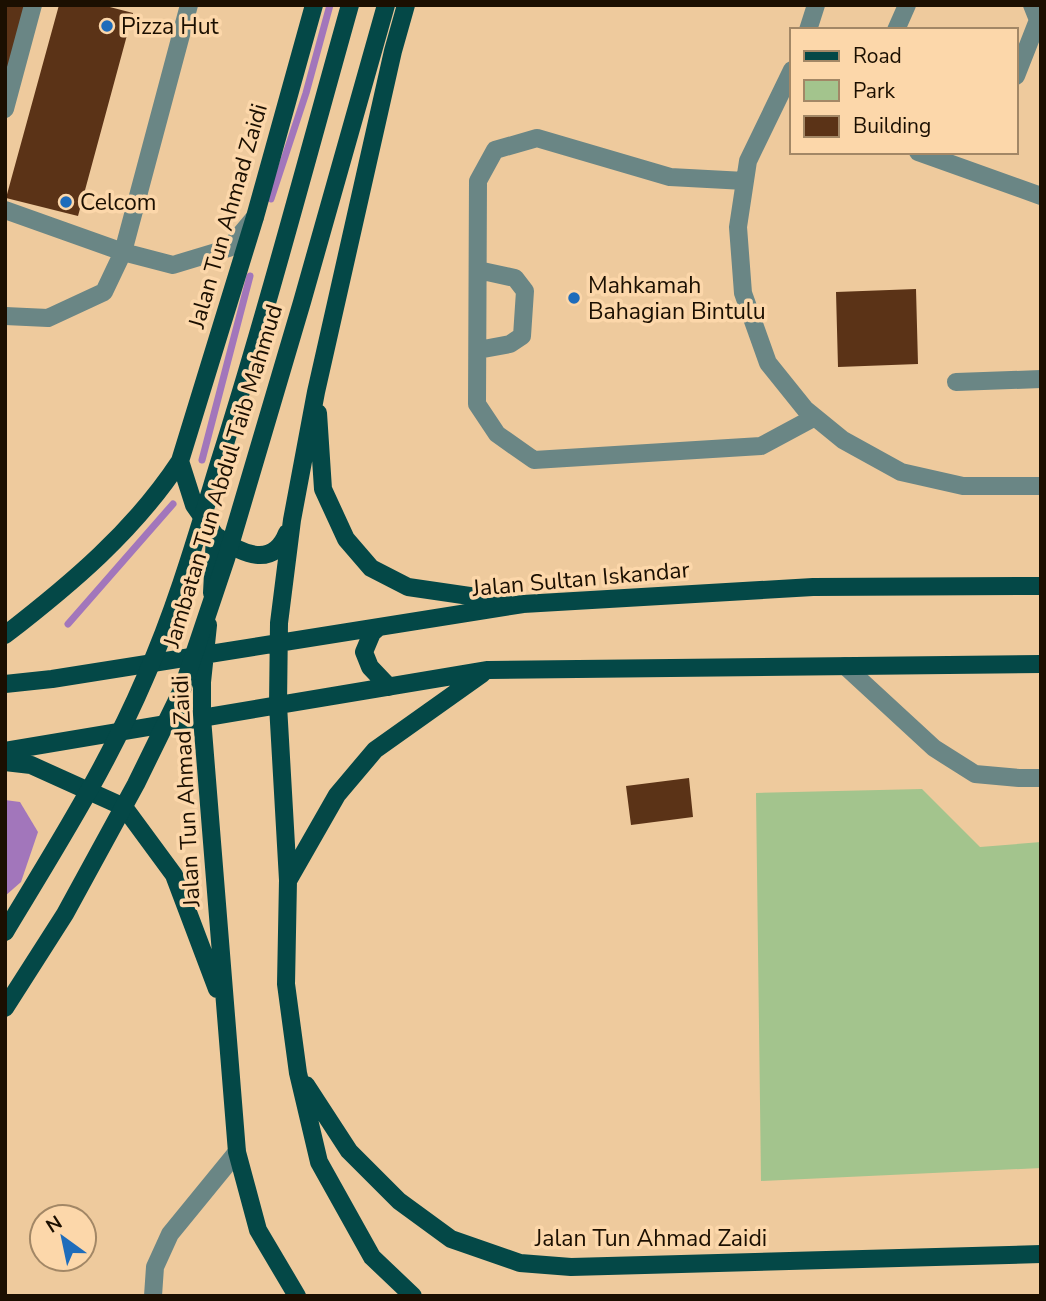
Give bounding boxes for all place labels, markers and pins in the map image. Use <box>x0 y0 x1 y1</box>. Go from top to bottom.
place label: Pizza Hut <box>121 11 220 42</box>
marker: Pizza Hut <box>99 18 115 34</box>
place label: Celcom <box>80 187 157 218</box>
marker: Celcom <box>58 194 74 210</box>
place label: Mahkamah Bahagian Bintulu <box>588 270 766 327</box>
marker: Mahkamah Bahagian Bintulu <box>566 290 582 306</box>

